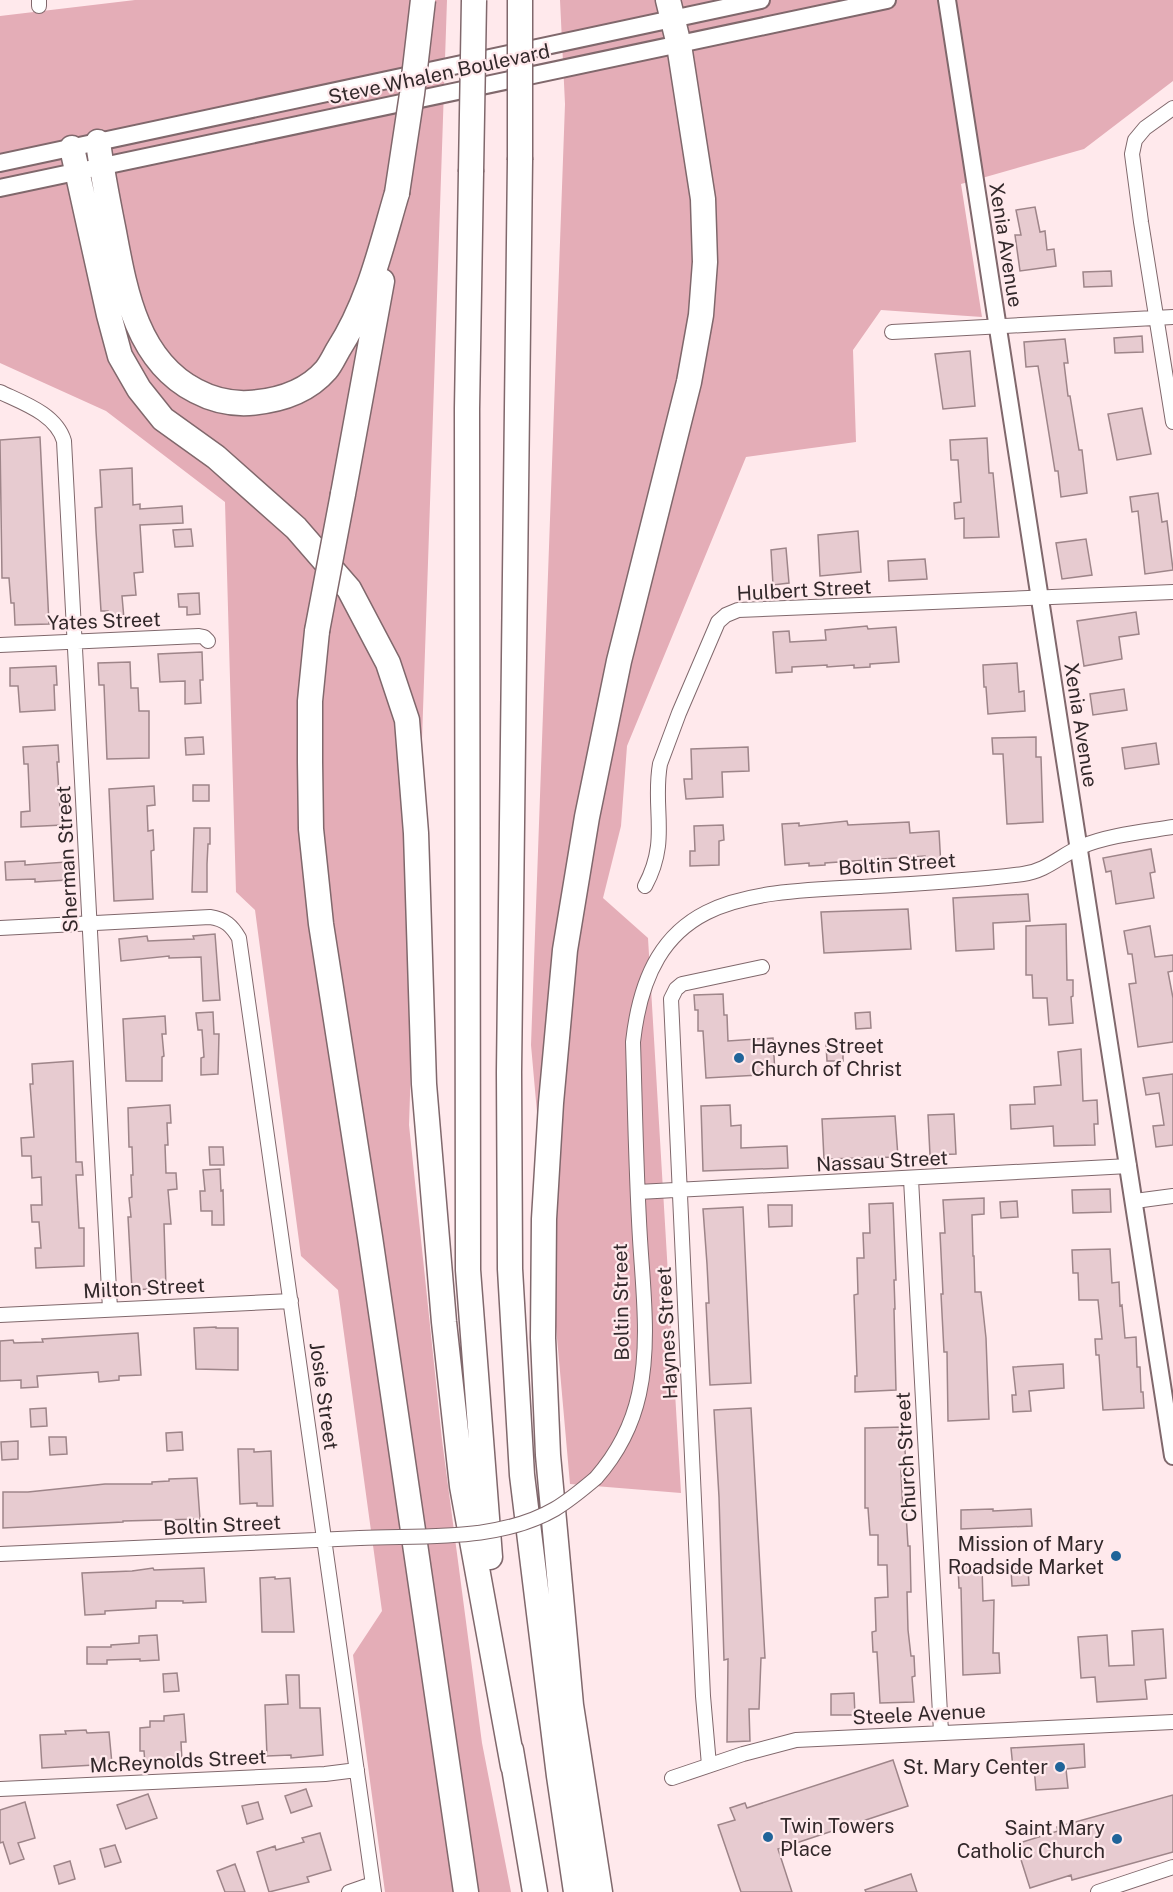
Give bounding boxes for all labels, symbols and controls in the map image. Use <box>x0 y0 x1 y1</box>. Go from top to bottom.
street label: Steve Whalen Boulevard <box>326 39 552 109</box>
street label: Xenia Avenue <box>984 181 1028 309</box>
street label: Hulbert Street <box>736 574 872 606</box>
street label: Yates Street <box>47 607 161 635</box>
street label: Xenia Avenue <box>1059 661 1103 789</box>
street label: Sherman Street <box>51 785 83 933</box>
street label: Boltin Street <box>837 848 957 880</box>
place label: Haynes Street Church of Christ <box>751 1034 902 1081</box>
marker: Haynes Street Church of Christ <box>732 1051 746 1065</box>
street label: Nassau Street <box>815 1146 949 1176</box>
street label: Boltin Street <box>608 1243 634 1361</box>
street label: Haynes Street <box>652 1266 682 1400</box>
street label: Milton Street <box>83 1273 205 1303</box>
street label: Josie Street <box>305 1341 343 1451</box>
street label: Church Street <box>891 1391 921 1523</box>
street label: Boltin Street <box>163 1510 281 1540</box>
place label: Mission of Mary Roadside Market <box>948 1532 1104 1579</box>
marker: Mission of Mary Roadside Market <box>1109 1549 1123 1563</box>
street label: Steele Avenue <box>852 1699 986 1729</box>
street label: McReynolds Street <box>89 1744 267 1778</box>
place label: St. Mary Center <box>903 1755 1048 1779</box>
marker: St. Mary Center <box>1053 1760 1067 1774</box>
place label: Twin Towers Place <box>780 1814 894 1861</box>
place label: Saint Mary Catholic Church <box>957 1816 1105 1863</box>
marker: Twin Towers Place <box>761 1830 775 1844</box>
marker: Saint Mary Catholic Church <box>1110 1832 1124 1846</box>

